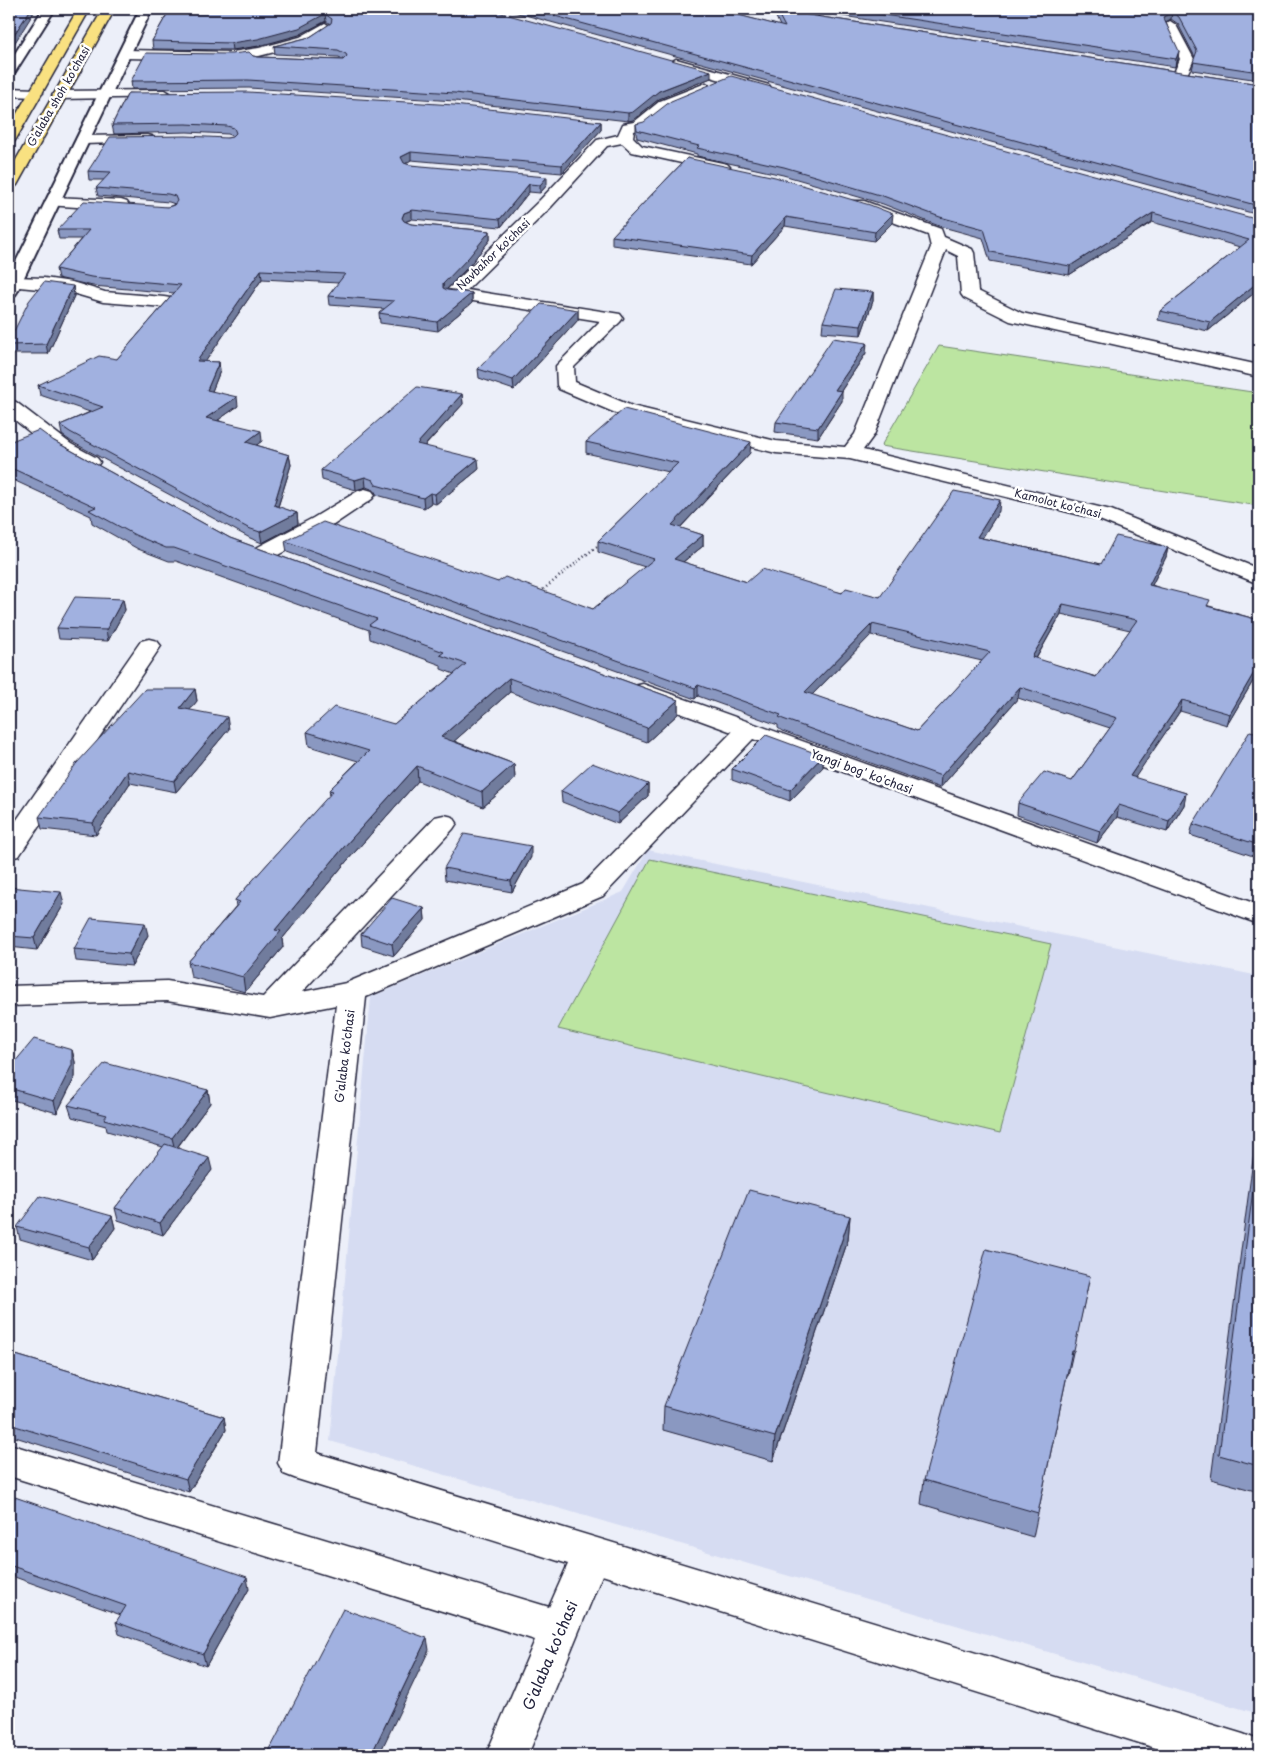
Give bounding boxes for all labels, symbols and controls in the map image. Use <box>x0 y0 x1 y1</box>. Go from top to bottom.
street label: G'alaba shoh ko'chasi <box>22 42 94 150</box>
street label: Navbahor ko'chasi <box>452 214 534 294</box>
street label: Kamolot ko'chasi <box>1013 484 1103 522</box>
street label: Yangi bog' ko'chasi <box>808 744 916 798</box>
street label: G'alaba ko'chasi <box>329 1008 359 1104</box>
street label: G'alaba ko'chasi <box>515 1596 583 1714</box>

